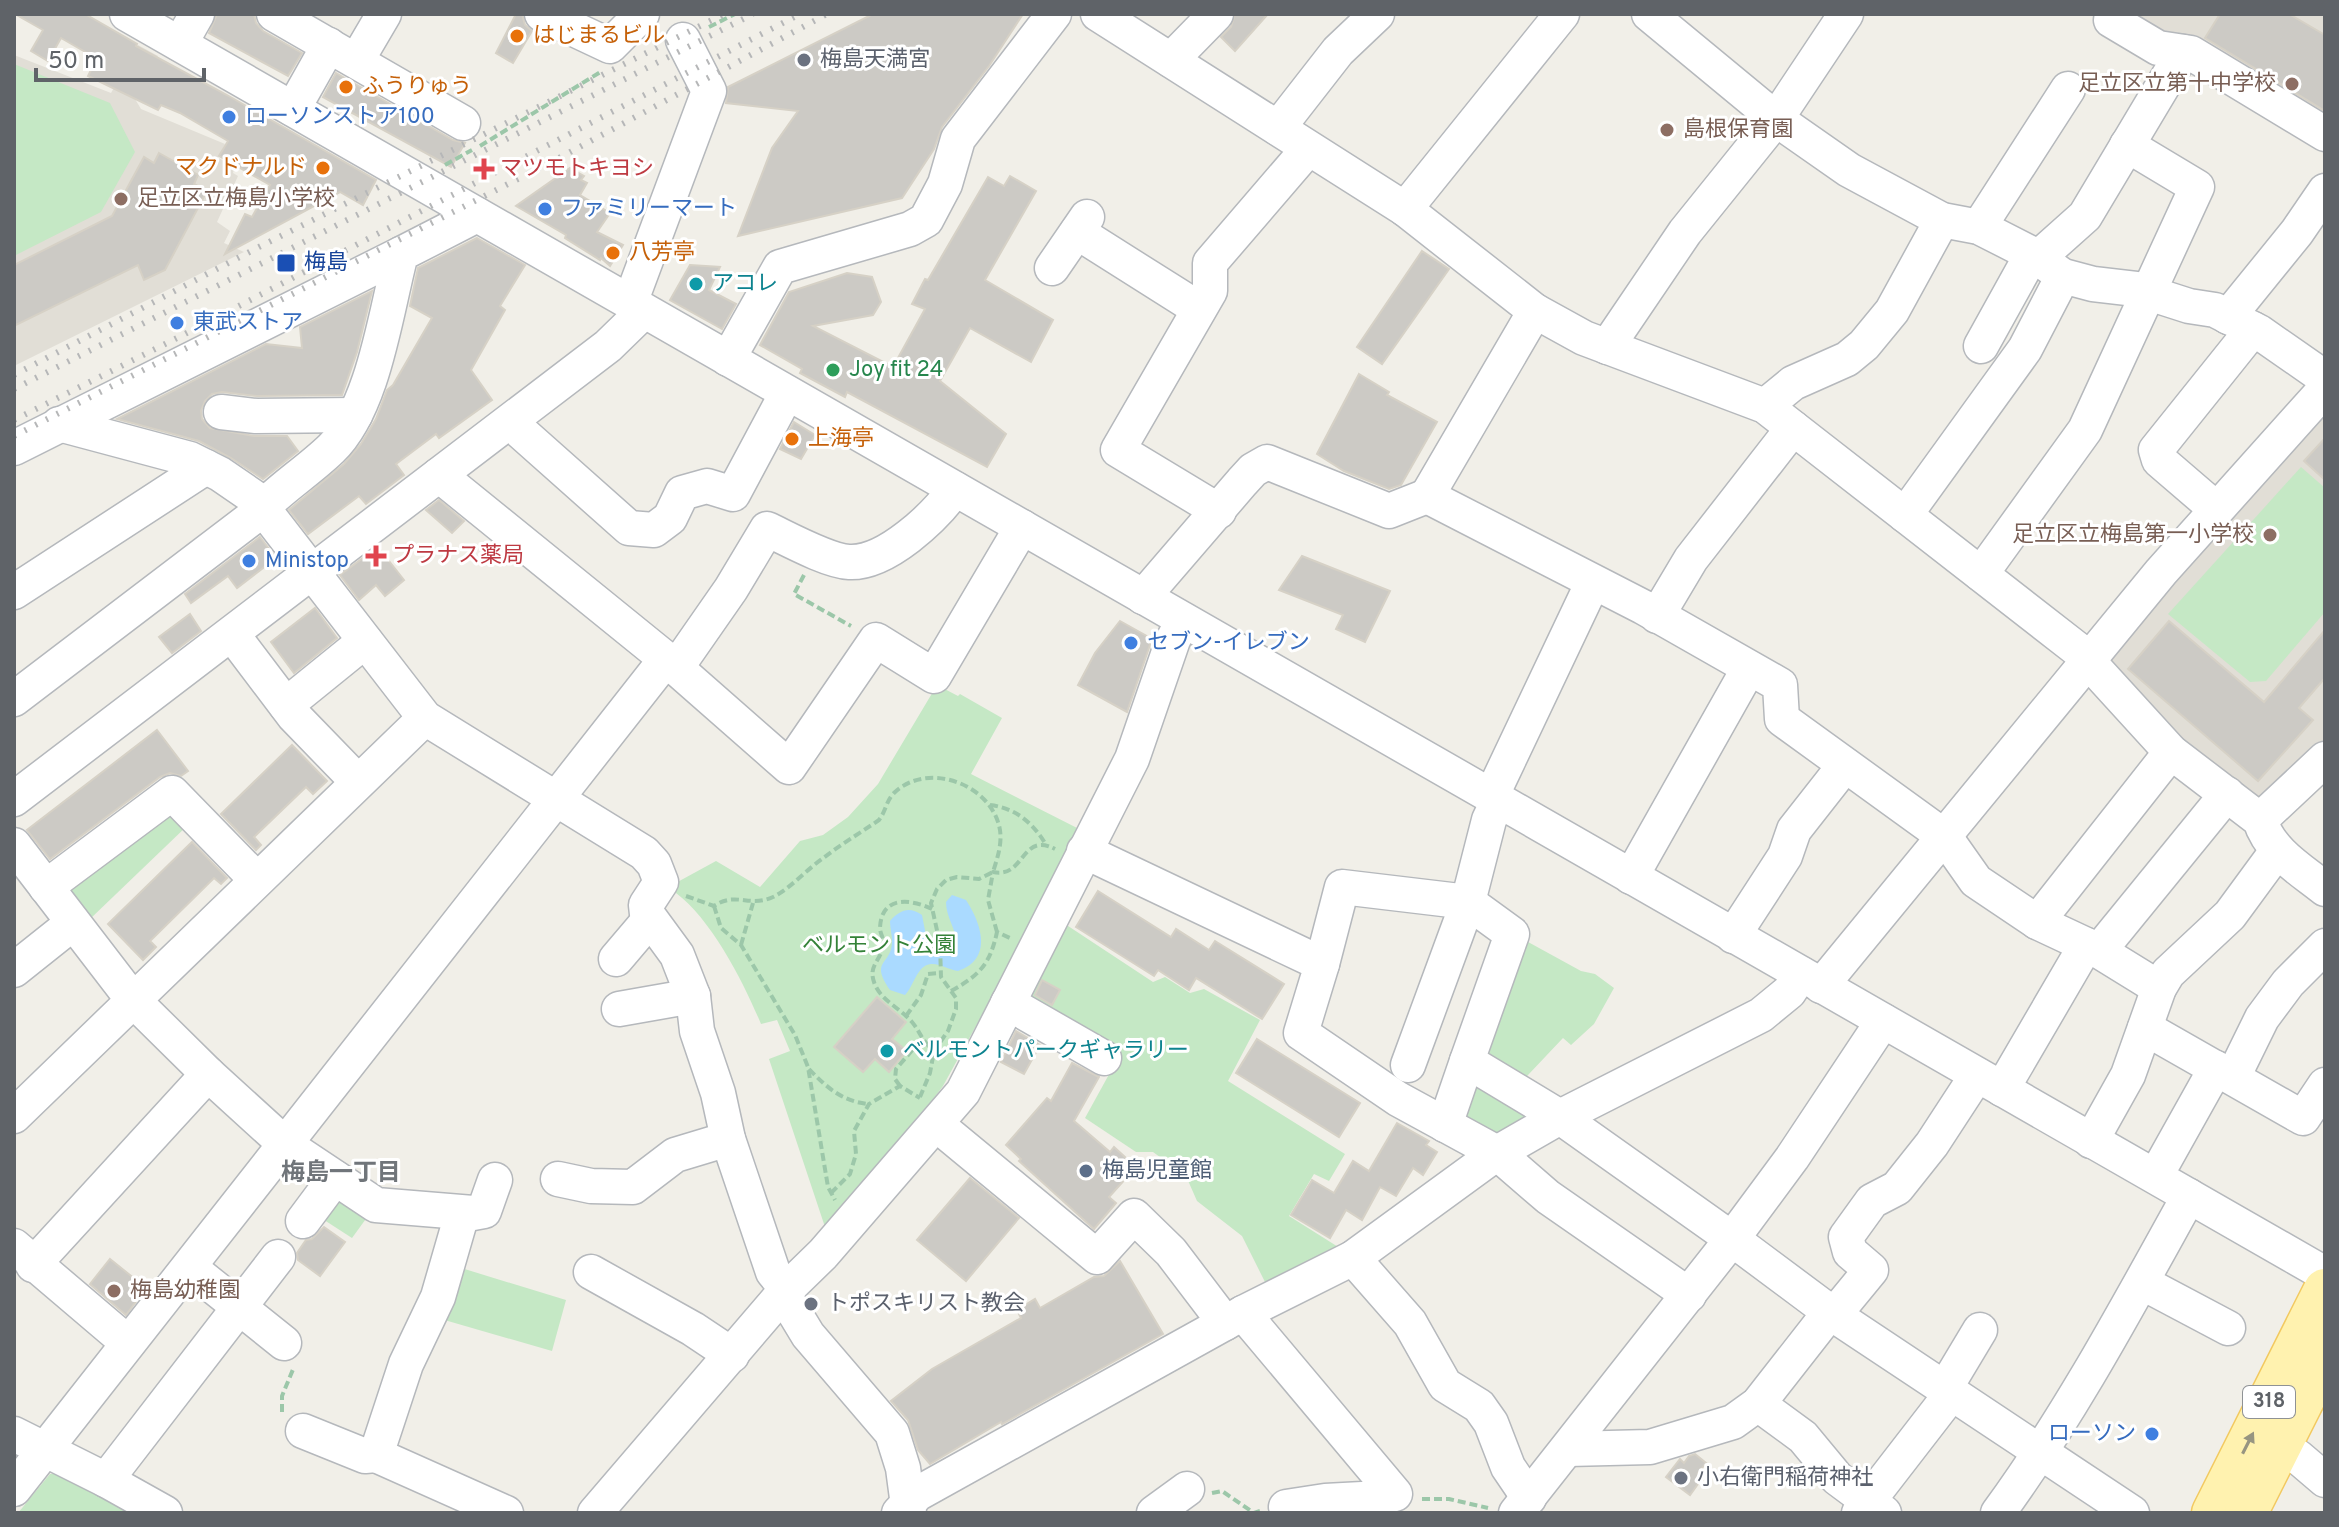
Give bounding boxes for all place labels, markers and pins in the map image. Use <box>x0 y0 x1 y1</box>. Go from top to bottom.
place label: はじまるビル <box>533 23 665 50</box>
marker: はじまるビル <box>508 27 526 45</box>
place label: 梅島天満宮 <box>820 47 930 74</box>
marker: 梅島天満宮 <box>795 51 813 69</box>
place label: 足立区立第十中学校 <box>2078 71 2276 98</box>
place label: ふうりゅう <box>362 74 472 101</box>
marker: 足立区立第十中学校 <box>2283 75 2301 93</box>
marker: ふうりゅう <box>337 78 355 96</box>
place label: ローソンストア100 <box>245 104 435 131</box>
marker: ローソンストア100 <box>220 108 238 126</box>
place label: 島根保育園 <box>1683 117 1793 144</box>
marker: 島根保育園 <box>1658 121 1676 139</box>
place label: マクドナルド <box>175 155 307 182</box>
place label: マツモトキヨシ <box>500 156 654 183</box>
marker: マクドナルド <box>314 159 332 177</box>
marker: マツモトキヨシ <box>475 160 493 178</box>
place label: 足立区立梅島小学校 <box>137 186 335 213</box>
marker: 足立区立梅島小学校 <box>112 190 130 208</box>
place label: ファミリーマート <box>561 196 737 223</box>
marker: ファミリーマート <box>536 200 554 218</box>
place label: 八芳亭 <box>629 240 695 267</box>
marker: 八芳亭 <box>604 244 622 262</box>
place label: 梅島 <box>304 250 348 277</box>
marker: 梅島 <box>275 252 297 274</box>
place label: アコレ <box>712 271 778 298</box>
marker: アコレ <box>687 275 705 293</box>
place label: 東武ストア <box>193 310 303 337</box>
marker: 東武ストア <box>168 314 186 332</box>
place label: Joy fit 24 <box>849 357 943 384</box>
marker: Joy fit 24 <box>824 361 842 379</box>
place label: 上海亭 <box>808 426 874 453</box>
marker: 上海亭 <box>783 430 801 448</box>
place label: 足立区立梅島第一小学校 <box>2012 522 2254 549</box>
marker: 足立区立梅島第一小学校 <box>2261 526 2279 544</box>
place label: プラナス薬局 <box>392 543 524 570</box>
marker: プラナス薬局 <box>367 547 385 565</box>
place label: Ministop <box>265 548 349 575</box>
marker: Ministop <box>240 552 258 570</box>
place label: セブン-イレブン <box>1147 630 1310 657</box>
marker: セブン-イレブン <box>1122 634 1140 652</box>
place label: ベルモントパークギャラリー <box>903 1038 1189 1065</box>
marker: ベルモントパークギャラリー <box>878 1042 896 1060</box>
place label: 梅島児童館 <box>1102 1158 1212 1185</box>
marker: 梅島児童館 <box>1077 1162 1095 1180</box>
place label: 梅島幼稚園 <box>130 1278 240 1305</box>
marker: 梅島幼稚園 <box>105 1282 123 1300</box>
place label: トポスキリスト教会 <box>827 1291 1025 1318</box>
marker: トポスキリスト教会 <box>802 1295 820 1313</box>
place label: ローソン <box>2048 1421 2136 1448</box>
marker: ローソン <box>2143 1425 2161 1443</box>
place label: 小右衛門稲荷神社 <box>1697 1465 1873 1492</box>
marker: 小右衛門稲荷神社 <box>1672 1469 1690 1487</box>

